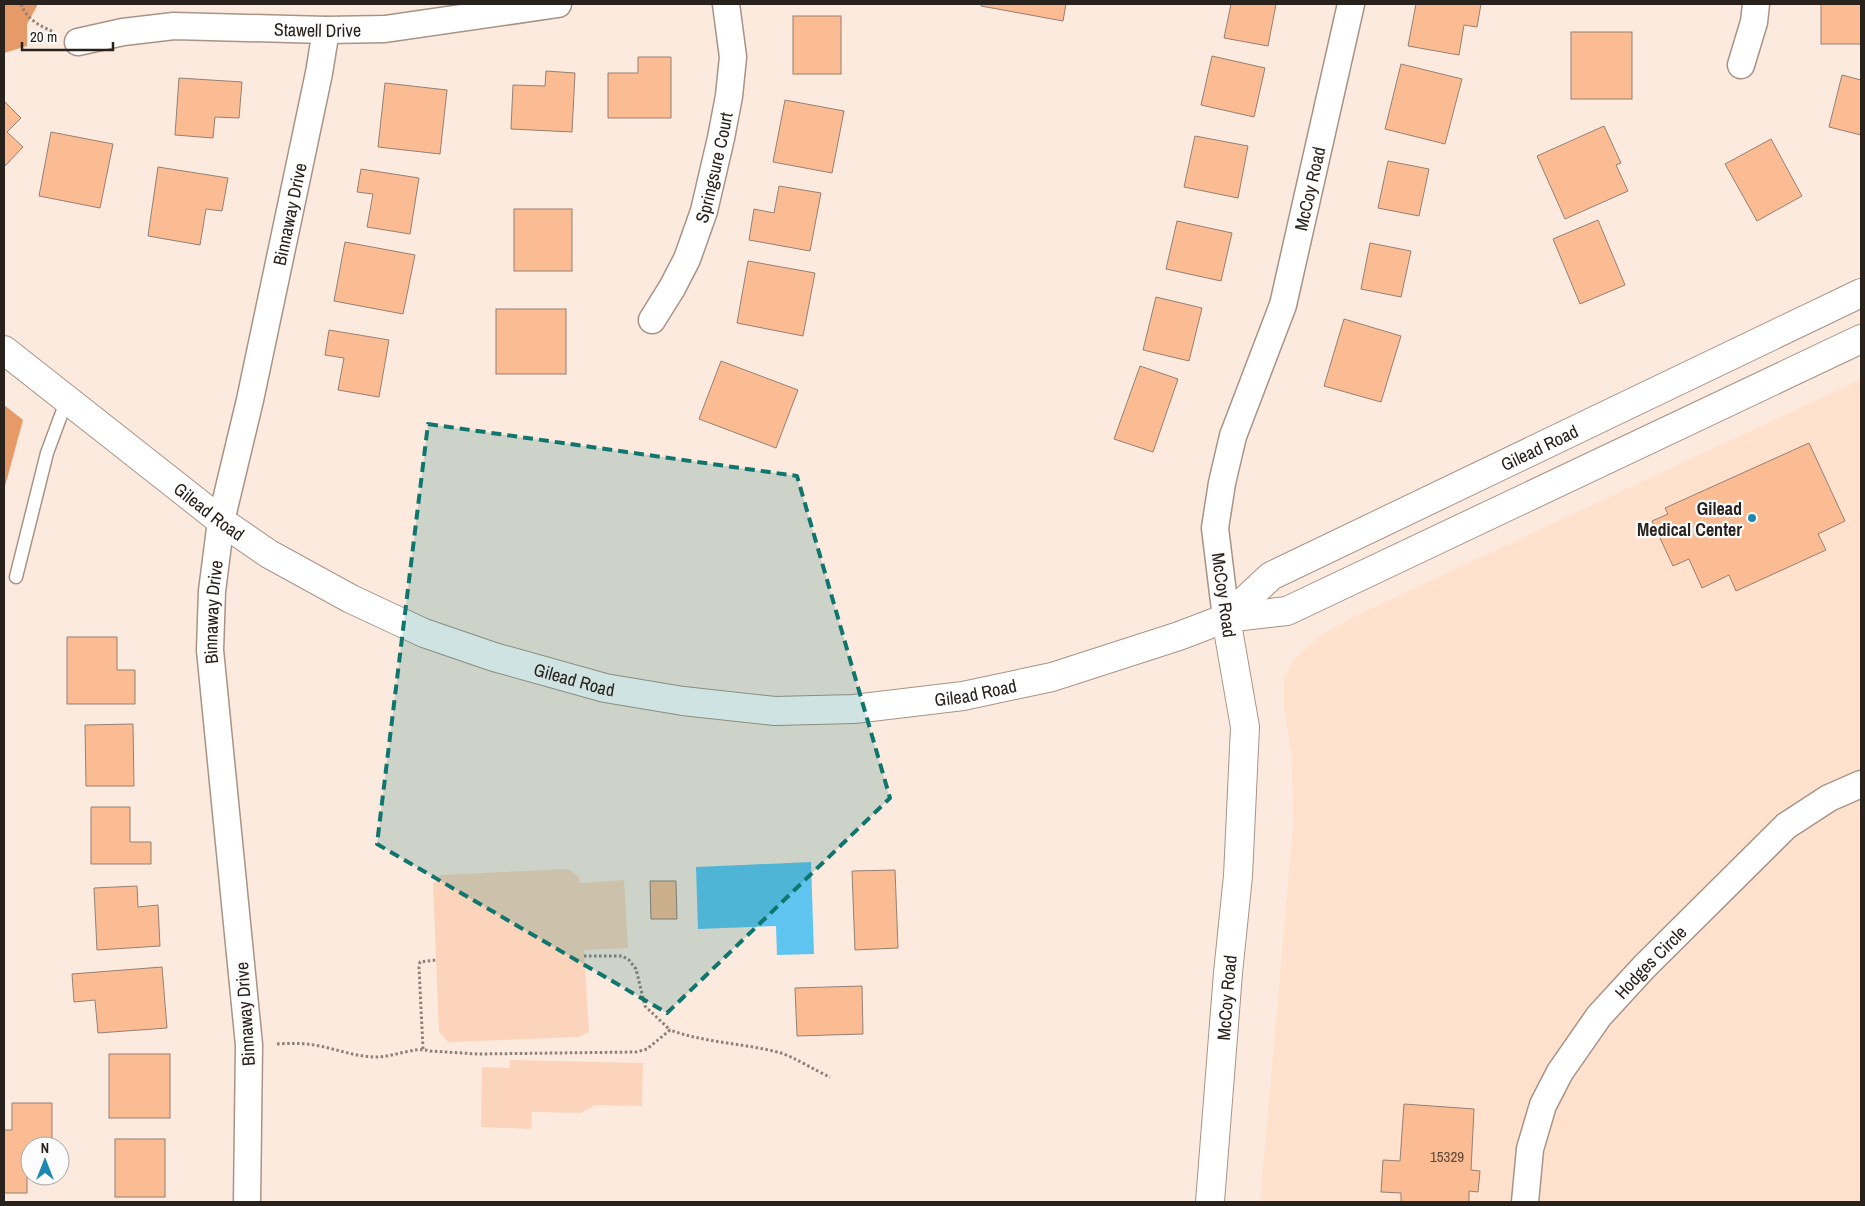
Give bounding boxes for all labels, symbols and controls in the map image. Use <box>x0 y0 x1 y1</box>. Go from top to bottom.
street label: Stawell Drive <box>274 16 361 43</box>
scale bar <box>22 20 114 52</box>
text: 20 m <box>30 26 57 47</box>
street label: Springsure Court <box>688 110 738 226</box>
street label: McCoy Road <box>1288 144 1331 233</box>
street label: Binnaway Drive <box>266 160 312 268</box>
street label: Gilead Road <box>1496 418 1582 477</box>
street label: Gilead Road <box>169 476 250 546</box>
place label: Gilead Medical Center <box>1637 496 1742 542</box>
marker: Gilead Medical Center <box>1746 512 1758 524</box>
street label: McCoy Road <box>1206 551 1242 639</box>
street label: Binnaway Drive <box>198 558 228 665</box>
street label: Gilead Road <box>531 656 617 702</box>
street label: Gilead Road <box>933 672 1019 712</box>
street label: Hodges Circle <box>1609 920 1692 1004</box>
street label: McCoy Road <box>1210 954 1242 1041</box>
street label: Binnaway Drive <box>229 961 261 1067</box>
north arrow <box>20 1136 70 1186</box>
text: N <box>41 1139 49 1157</box>
house number: 15329 <box>1430 1146 1464 1167</box>

